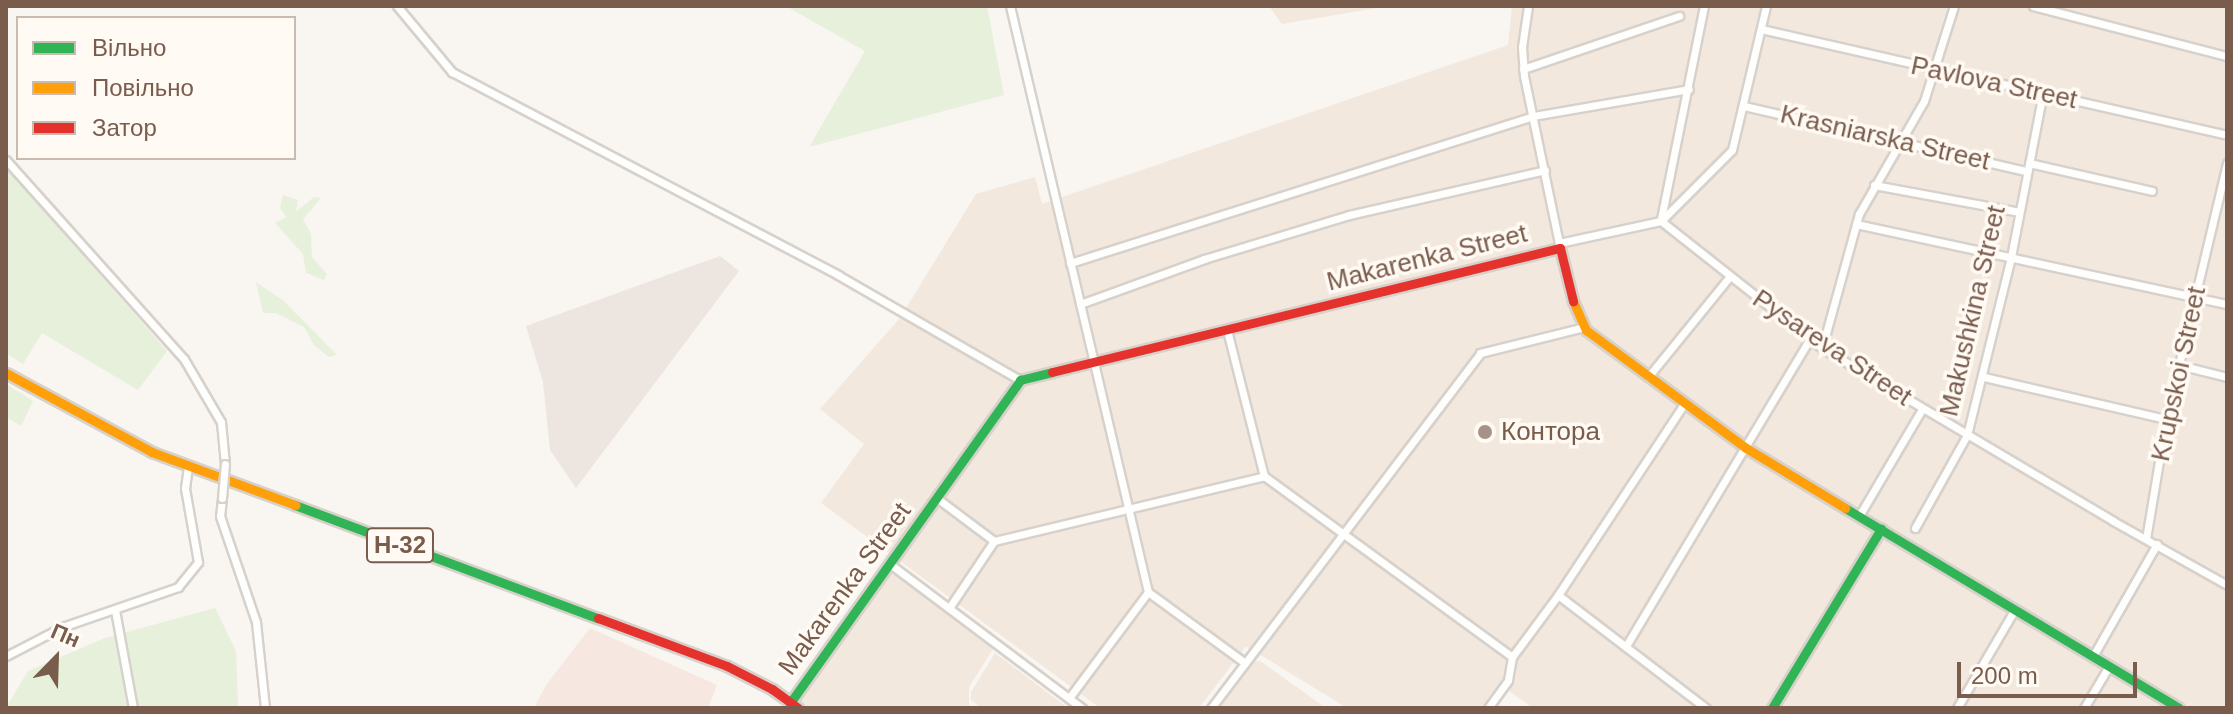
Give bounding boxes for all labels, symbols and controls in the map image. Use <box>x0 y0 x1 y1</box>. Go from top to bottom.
legend <box>16 16 296 160</box>
text: Вільно <box>92 34 166 61</box>
street label: Pavlova Street <box>1908 50 2080 116</box>
text: Повільно <box>92 74 194 101</box>
street label: Krasniarska Street <box>1777 99 1993 177</box>
text: Затор <box>92 114 157 141</box>
street label: Makushkina Street <box>1934 203 2012 419</box>
street label: Makarenka Street <box>1324 218 1530 298</box>
street label: Pysareva Street <box>1747 283 1917 413</box>
street label: Krupskoi Street <box>2145 284 2213 464</box>
place label: Контора <box>1501 416 1600 448</box>
marker: Контора <box>1476 423 1494 441</box>
street label: Makarenka Street <box>772 497 918 681</box>
road number: Н-32 <box>364 525 436 565</box>
north arrow <box>16 618 96 698</box>
text: Пн <box>47 618 84 653</box>
scale bar <box>1961 646 2141 696</box>
text: 200 m <box>1971 662 2038 689</box>

